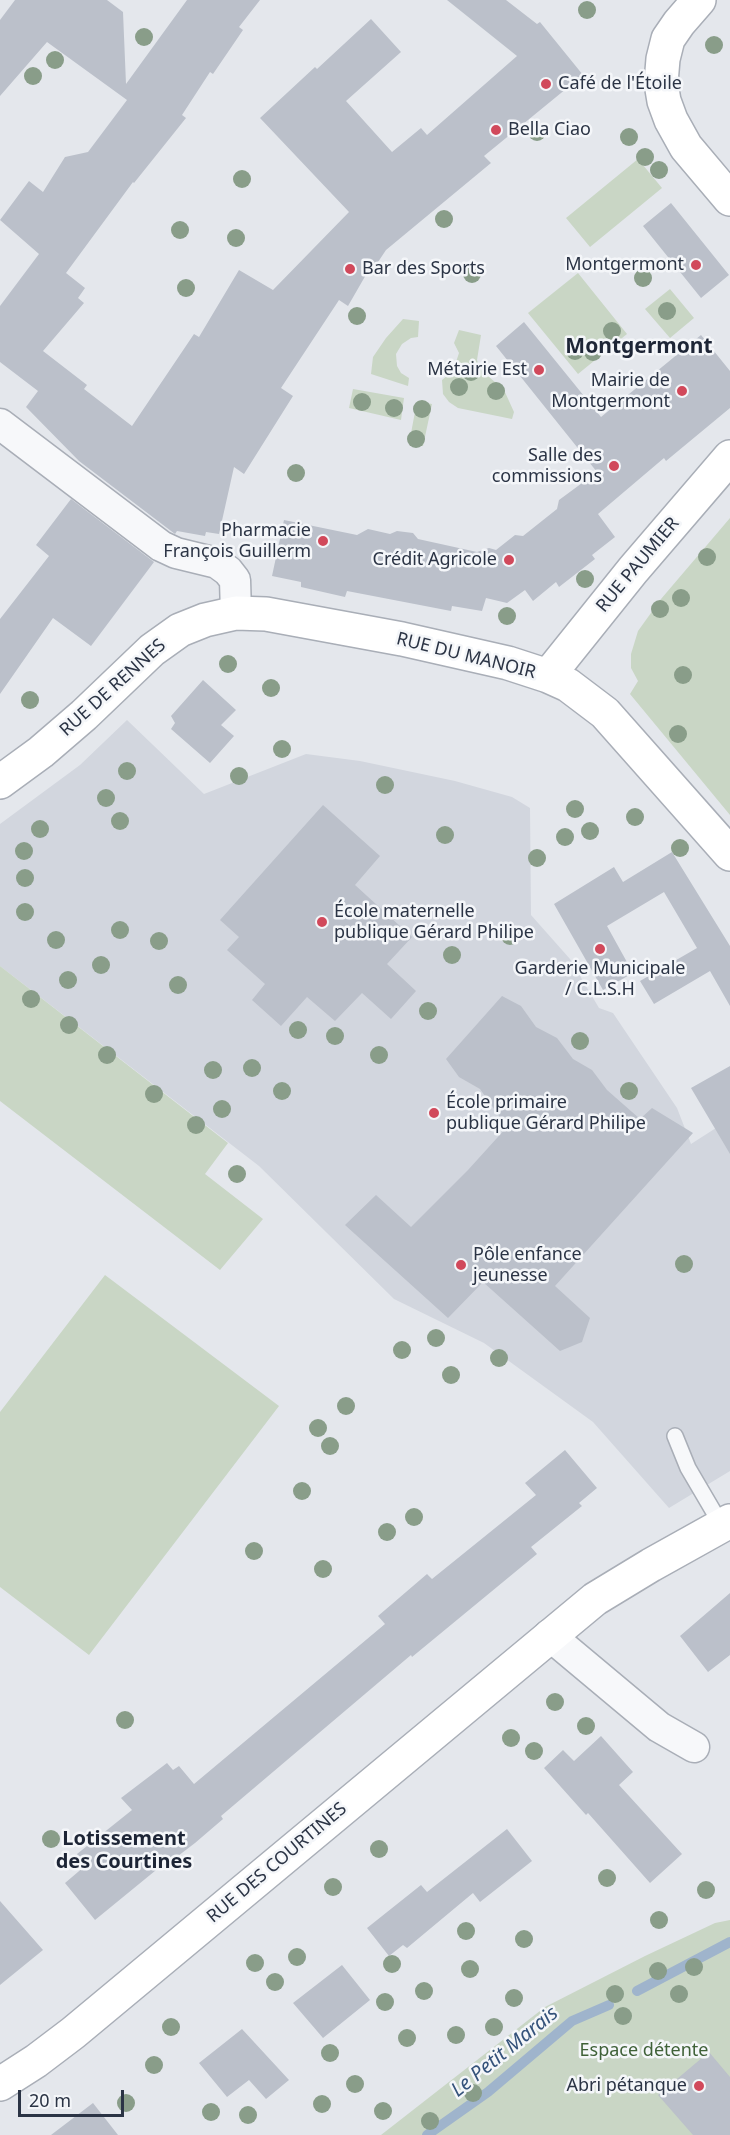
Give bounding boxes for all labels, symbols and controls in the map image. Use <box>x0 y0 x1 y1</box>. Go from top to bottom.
place label: Café de l'Étoile <box>558 73 682 95</box>
marker: Café de l'Étoile <box>539 77 553 91</box>
place label: Bella Ciao <box>508 119 591 141</box>
marker: Bella Ciao <box>489 123 503 137</box>
place label: Montgermont <box>565 254 684 276</box>
place label: Bar des Sports <box>362 258 485 280</box>
marker: Montgermont <box>689 258 703 272</box>
marker: Bar des Sports <box>343 262 357 276</box>
district label: Montgermont <box>565 334 713 360</box>
place label: Métairie Est <box>427 359 527 381</box>
marker: Métairie Est <box>532 363 546 377</box>
place label: Mairie de Montgermont <box>551 370 670 412</box>
marker: Mairie de Montgermont <box>675 384 689 398</box>
place label: Salle des commissions <box>492 445 602 488</box>
marker: Salle des commissions <box>607 459 621 473</box>
street label: RUE PAUMIER <box>592 513 684 617</box>
place label: Pharmacie François Guillerm <box>163 520 311 562</box>
marker: Pharmacie François Guillerm <box>316 534 330 548</box>
place label: Crédit Agricole <box>373 549 497 571</box>
marker: Crédit Agricole <box>502 553 516 567</box>
street label: RUE DU MANOIR <box>394 628 538 684</box>
street label: RUE DE RENNES <box>55 635 171 741</box>
place label: École maternelle publique Gérard Philipe <box>334 901 534 944</box>
marker: École maternelle publique Gérard Philipe <box>315 915 329 929</box>
marker: Garderie Municipale / C.L.S.H <box>593 942 607 956</box>
place label: Garderie Municipale / C.L.S.H <box>515 958 685 1000</box>
place label: École primaire publique Gérard Philipe <box>446 1092 646 1134</box>
marker: École primaire publique Gérard Philipe <box>427 1106 441 1120</box>
place label: Pôle enfance jeunesse <box>473 1244 582 1286</box>
marker: Pôle enfance jeunesse <box>454 1258 468 1272</box>
street label: RUE DES COURTINES <box>203 1798 351 1928</box>
district label: Lotissement des Courtines <box>56 1827 192 1874</box>
water label: Le Petit Marais <box>447 2002 563 2102</box>
park label: Espace détente <box>580 2040 708 2062</box>
place label: Abri pétanque <box>566 2075 687 2097</box>
scale bar <box>21 2078 128 2116</box>
marker: Abri pétanque <box>692 2079 706 2093</box>
text: 20 m <box>29 2088 71 2112</box>

